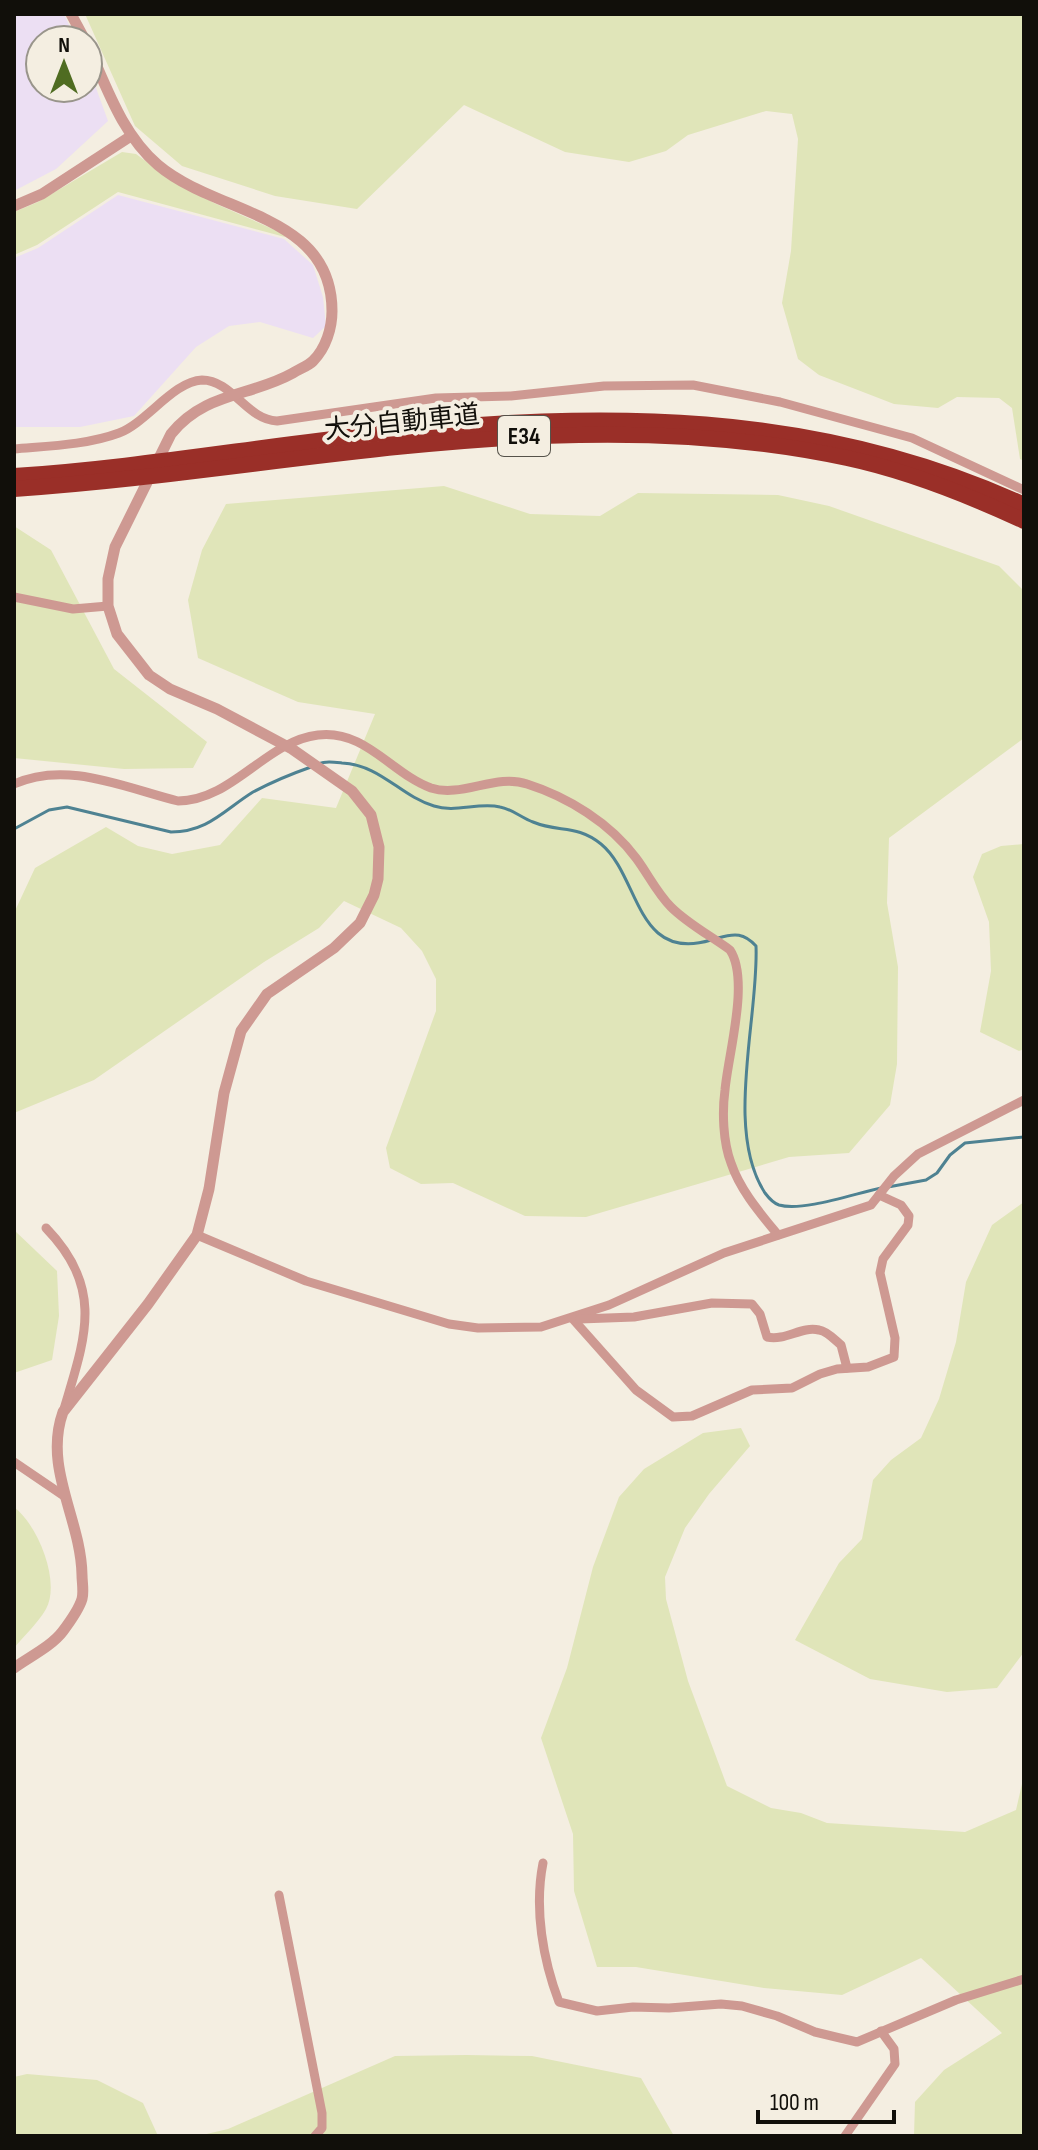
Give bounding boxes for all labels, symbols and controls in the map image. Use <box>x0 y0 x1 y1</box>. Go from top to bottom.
north arrow <box>24 24 104 104</box>
text: N <box>58 32 70 59</box>
street label: 大分自動車道 <box>323 399 481 447</box>
road number: E34 <box>498 416 550 456</box>
scale bar <box>758 2074 894 2124</box>
text: 100 m <box>770 2088 819 2117</box>

